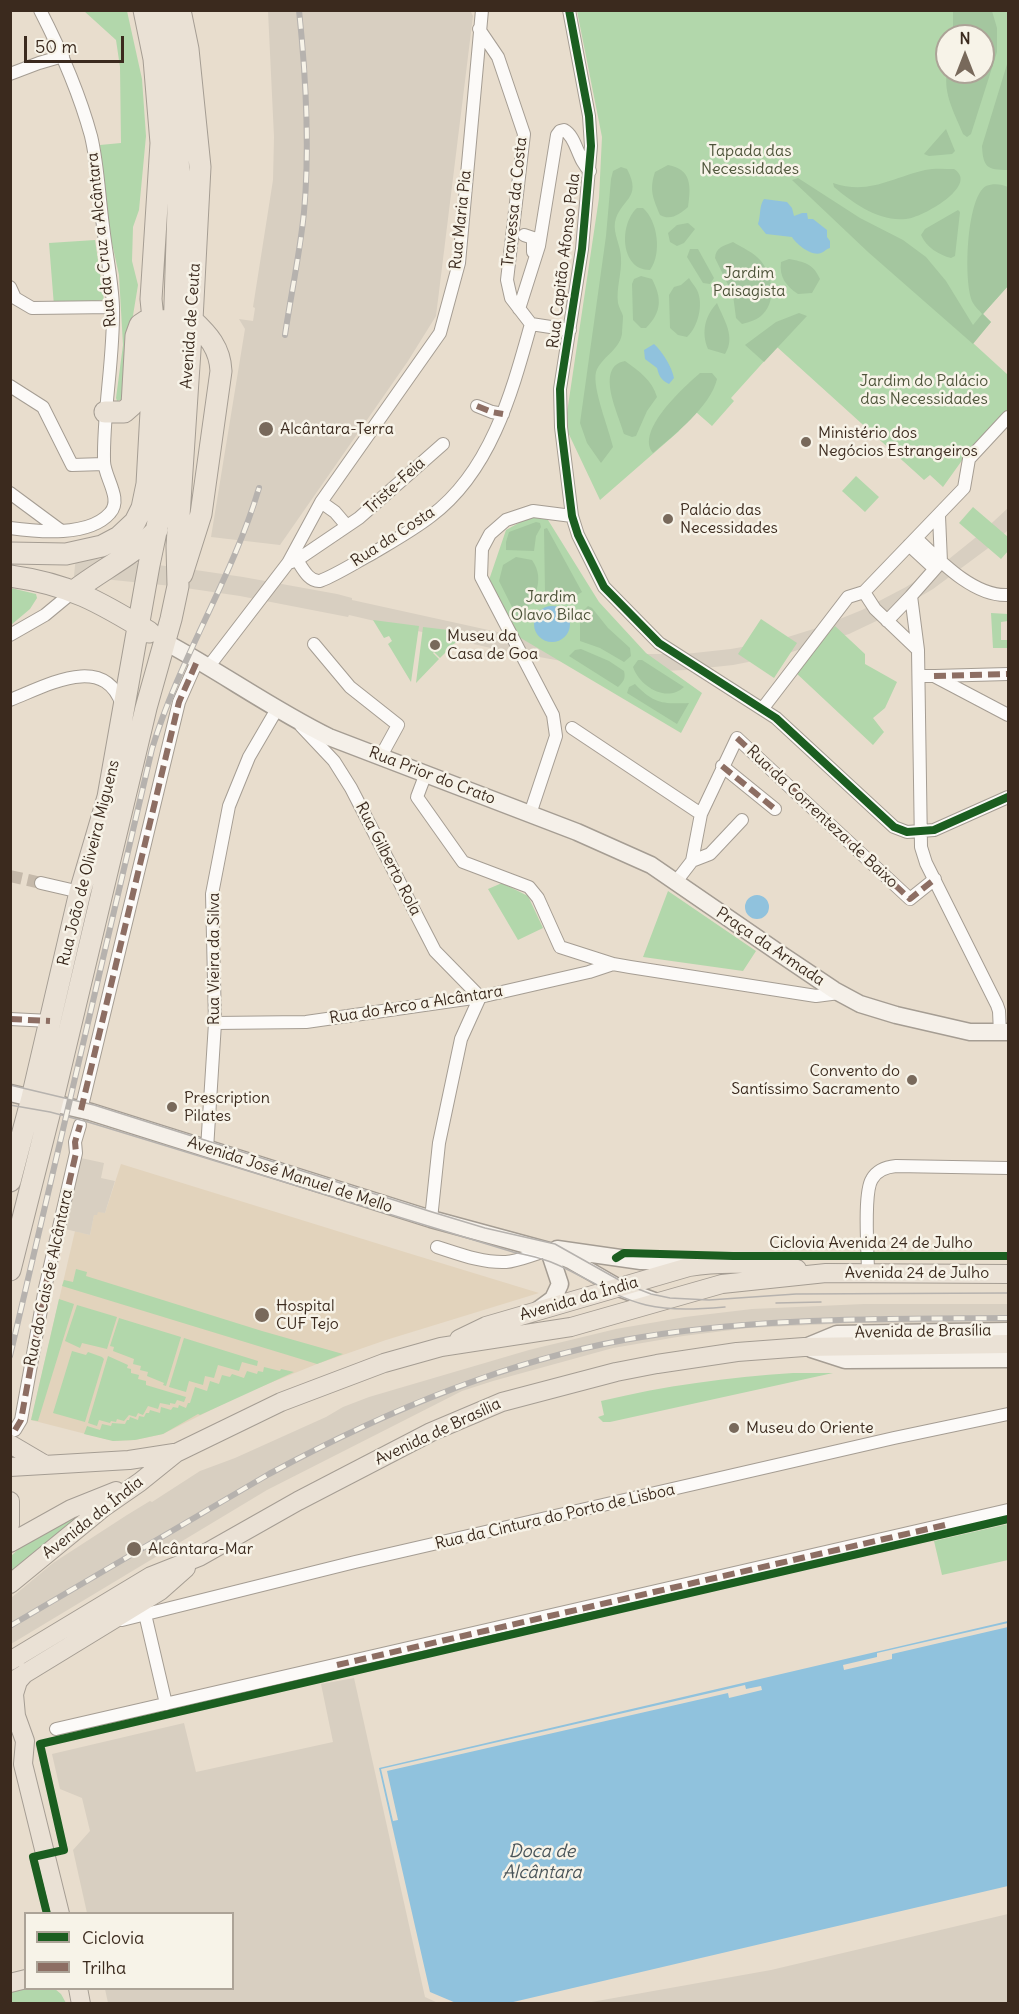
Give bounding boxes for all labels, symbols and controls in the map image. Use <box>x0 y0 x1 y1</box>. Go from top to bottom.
scale bar <box>27 24 128 62</box>
north arrow <box>935 24 995 84</box>
text: N <box>959 28 971 48</box>
text: 50 m <box>35 35 77 58</box>
street label: Travessa da Costa <box>499 136 531 268</box>
park label: Tapada das Necessidades <box>701 141 799 179</box>
street label: Rua da Cruz a Alcântara <box>83 152 121 328</box>
street label: Rua Maria Pia <box>446 169 476 271</box>
street label: Rua Capitão Afonso Pala <box>544 172 584 350</box>
street label: Avenida de Ceuta <box>177 262 205 390</box>
park label: Jardim Paisagista <box>713 263 785 301</box>
park label: Jardim do Palácio das Necessidades <box>860 371 988 409</box>
place label: Alcântara-Terra <box>280 419 394 439</box>
marker: Alcântara-Terra <box>257 420 275 438</box>
place label: Ministério dos Negócios Estrangeiros <box>818 423 978 461</box>
marker: Ministério dos Negócios Estrangeiros <box>799 435 813 449</box>
street label: Triste-Feia <box>361 454 429 518</box>
place label: Palácio das Necessidades <box>680 500 778 538</box>
street label: Rua da Costa <box>348 503 438 571</box>
marker: Palácio das Necessidades <box>661 512 675 526</box>
park label: Jardim Olavo Bilac <box>511 587 591 625</box>
place label: Museu da Casa de Goa <box>447 626 538 664</box>
marker: Museu da Casa de Goa <box>428 638 442 652</box>
street label: Rua da Correnteza de Baixo <box>742 742 902 892</box>
street label: Rua Prior do Crato <box>366 743 498 809</box>
street label: Rua João de Oliveira Miguens <box>54 758 124 968</box>
street label: Rua Gilberto Rola <box>351 799 425 919</box>
street label: Rua Vieira da Silva <box>204 893 224 1025</box>
street label: Praça da Armada <box>712 904 828 990</box>
street label: Rua do Arco a Alcântara <box>328 982 504 1028</box>
place label: Convento do Santíssimo Sacramento <box>731 1061 900 1099</box>
marker: Convento do Santíssimo Sacramento <box>905 1073 919 1087</box>
place label: Prescription Pilates <box>184 1088 270 1126</box>
marker: Prescription Pilates <box>165 1100 179 1114</box>
street label: Avenida José Manuel de Mello <box>185 1133 395 1217</box>
street label: Rua do Cais de Alcântara <box>21 1188 77 1368</box>
street label: Ciclovia Avenida 24 de Julho <box>769 1233 973 1253</box>
street label: Avenida 24 de Julho <box>845 1263 989 1283</box>
street label: Avenida da Índia <box>518 1273 640 1325</box>
place label: Hospital CUF Tejo <box>276 1296 339 1334</box>
marker: Hospital CUF Tejo <box>253 1306 271 1324</box>
street label: Avenida de Brasília <box>855 1321 991 1343</box>
street label: Avenida de Brasília <box>372 1394 504 1470</box>
place label: Museu do Oriente <box>746 1418 874 1438</box>
marker: Museu do Oriente <box>727 1421 741 1435</box>
street label: Avenida da Índia <box>39 1473 147 1563</box>
street label: Rua da Cintura do Porto de Lisboa <box>433 1480 677 1554</box>
place label: Alcântara-Mar <box>148 1539 253 1559</box>
marker: Alcântara-Mar <box>125 1540 143 1558</box>
water label: Doca de Alcântara <box>503 1841 581 1884</box>
legend <box>24 1912 234 1990</box>
text: Ciclovia <box>82 1926 144 1949</box>
text: Trilha <box>82 1956 126 1979</box>

